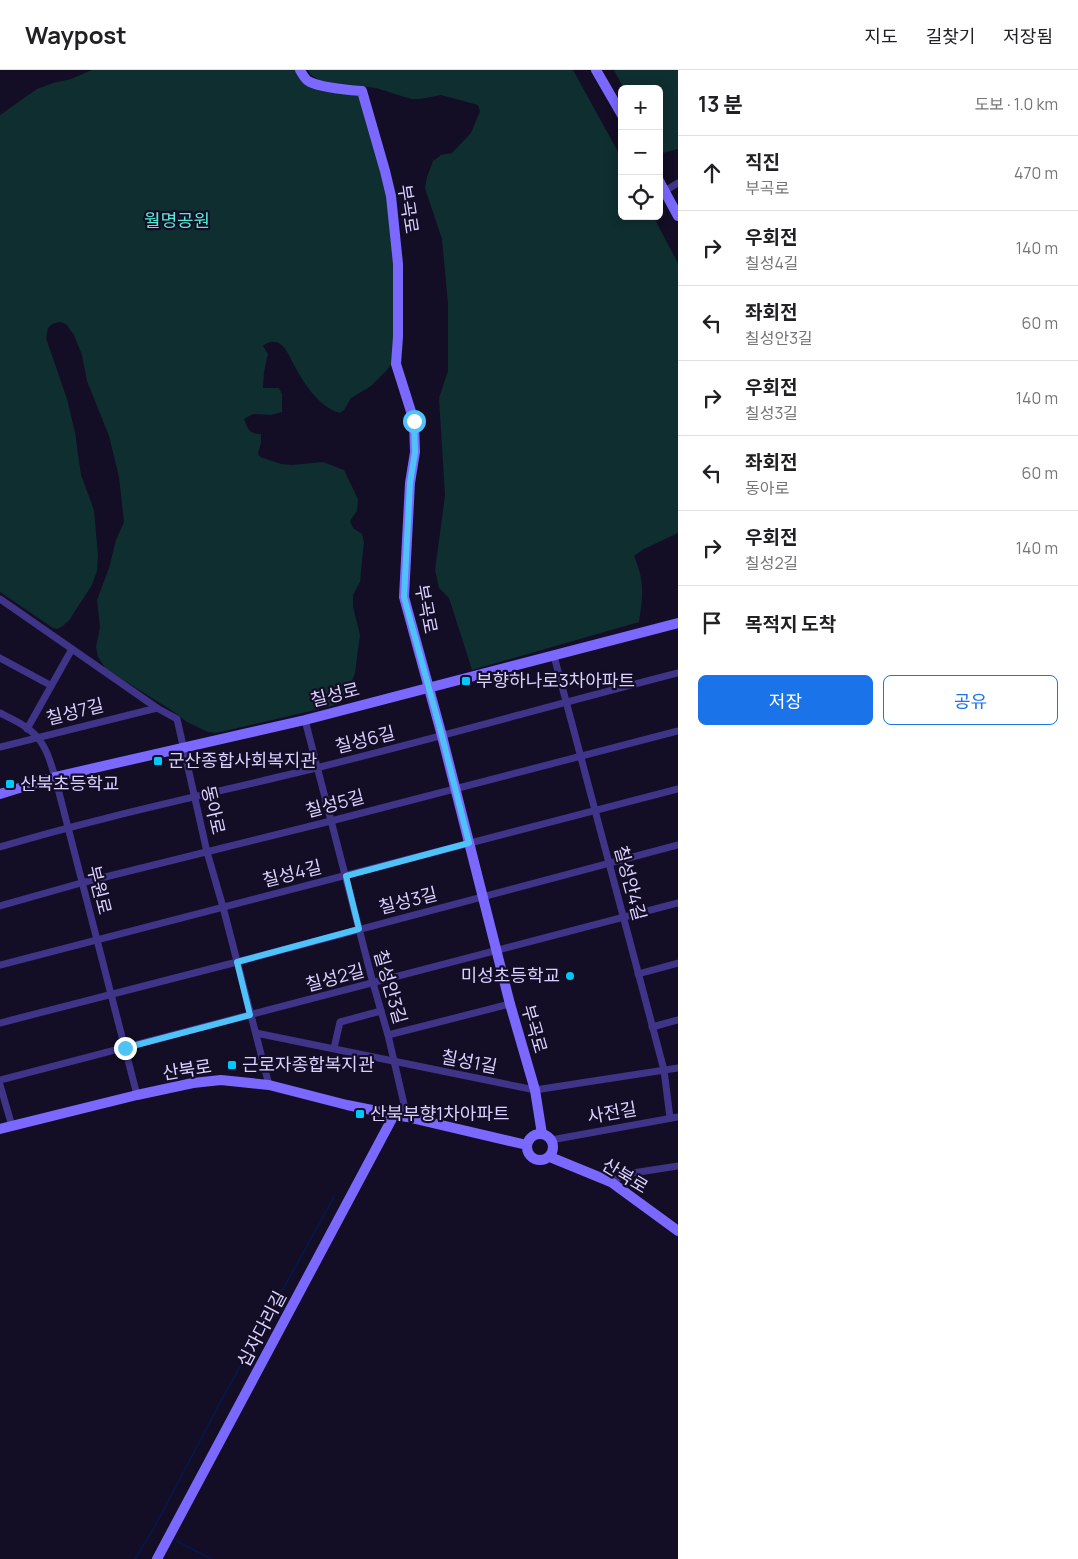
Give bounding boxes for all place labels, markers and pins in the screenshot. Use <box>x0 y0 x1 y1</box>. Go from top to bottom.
place label: 부향하나로3차아파트 <box>476 668 635 692</box>
marker: 부향하나로3차아파트 <box>460 675 472 687</box>
place label: 군산종합사회복지관 <box>168 748 317 772</box>
marker: 군산종합사회복지관 <box>152 755 164 767</box>
place label: 산북초등학교 <box>20 771 119 795</box>
marker: 산북초등학교 <box>4 778 16 790</box>
place label: 미성초등학교 <box>461 963 560 987</box>
marker: 미성초등학교 <box>564 970 576 982</box>
place label: 근로자종합복지관 <box>242 1052 375 1076</box>
marker: 근로자종합복지관 <box>226 1059 238 1071</box>
place label: 산북부향1차아파트 <box>370 1101 510 1125</box>
marker: 산북부향1차아파트 <box>354 1108 366 1120</box>

